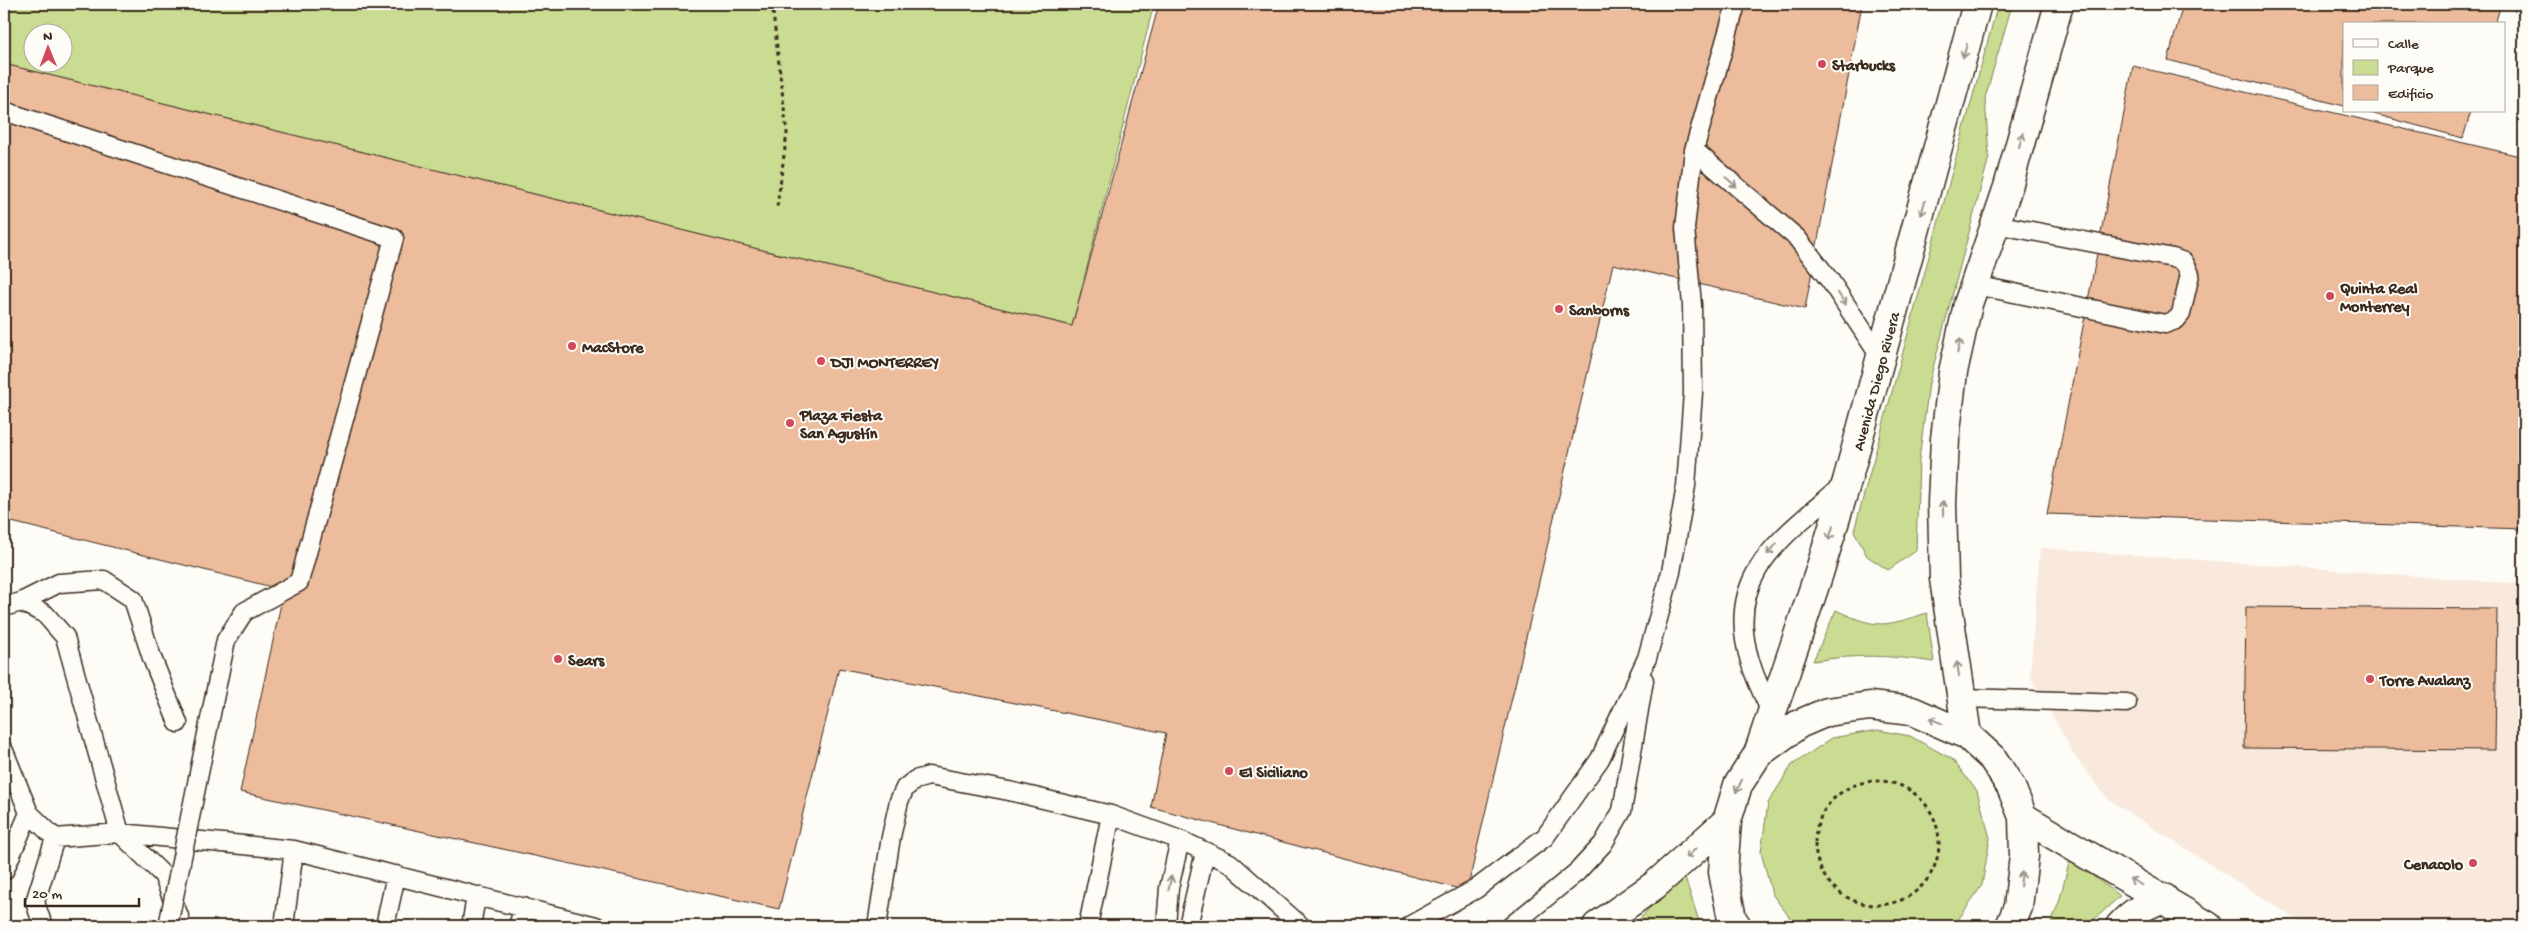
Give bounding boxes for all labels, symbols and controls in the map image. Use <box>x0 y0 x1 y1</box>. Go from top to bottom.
north arrow <box>22 22 72 72</box>
legend <box>2343 22 2506 112</box>
text: N <box>43 29 53 46</box>
text: Calle <box>2388 36 2419 54</box>
one-way arrow <box>1959 42 1969 58</box>
marker: Starbucks <box>1816 58 1828 70</box>
place label: Starbucks <box>1832 58 1896 77</box>
text: Parque <box>2387 60 2434 78</box>
text: Edificio <box>2388 86 2434 104</box>
one-way arrow <box>2017 133 2026 149</box>
one-way arrow <box>1724 176 1737 187</box>
one-way arrow <box>1917 199 1927 215</box>
place label: Quinta Real Monterrey <box>2340 281 2418 318</box>
marker: Quinta Real Monterrey <box>2324 290 2336 302</box>
one-way arrow <box>1837 291 1847 305</box>
marker: Sanborns <box>1553 303 1565 315</box>
place label: Sanborns <box>1569 303 1630 322</box>
street label: Avenida Diego Rivera <box>1851 309 1906 453</box>
one-way arrow <box>1955 339 1964 355</box>
marker: MacStore <box>566 340 578 352</box>
place label: MacStore <box>582 340 644 359</box>
marker: DJI MONTERREY <box>815 355 827 367</box>
place label: DJI MONTERREY <box>829 355 940 374</box>
place label: Plaza Fiesta San Agustín <box>799 408 883 445</box>
marker: Plaza Fiesta San Agustín <box>784 417 796 429</box>
one-way arrow <box>1938 500 1948 516</box>
one-way arrow <box>1826 524 1836 540</box>
one-way arrow <box>1766 543 1778 556</box>
marker: Sears <box>552 653 564 665</box>
place label: Sears <box>568 653 605 672</box>
one-way arrow <box>1952 661 1962 677</box>
marker: Torre Avalanz <box>2364 673 2376 685</box>
place label: Torre Avalanz <box>2378 673 2471 692</box>
one-way arrow <box>1929 716 1944 726</box>
marker: El Siciliano <box>1223 765 1235 777</box>
place label: El Siciliano <box>1239 765 1309 784</box>
one-way arrow <box>1734 778 1743 793</box>
one-way arrow <box>1684 848 1697 859</box>
place label: Cenacolo <box>2403 857 2464 876</box>
marker: Cenacolo <box>2467 857 2479 869</box>
one-way arrow <box>2016 872 2026 888</box>
scale bar <box>25 875 139 907</box>
one-way arrow <box>1166 875 1176 891</box>
one-way arrow <box>2130 877 2144 887</box>
text: 20 m <box>32 886 62 904</box>

